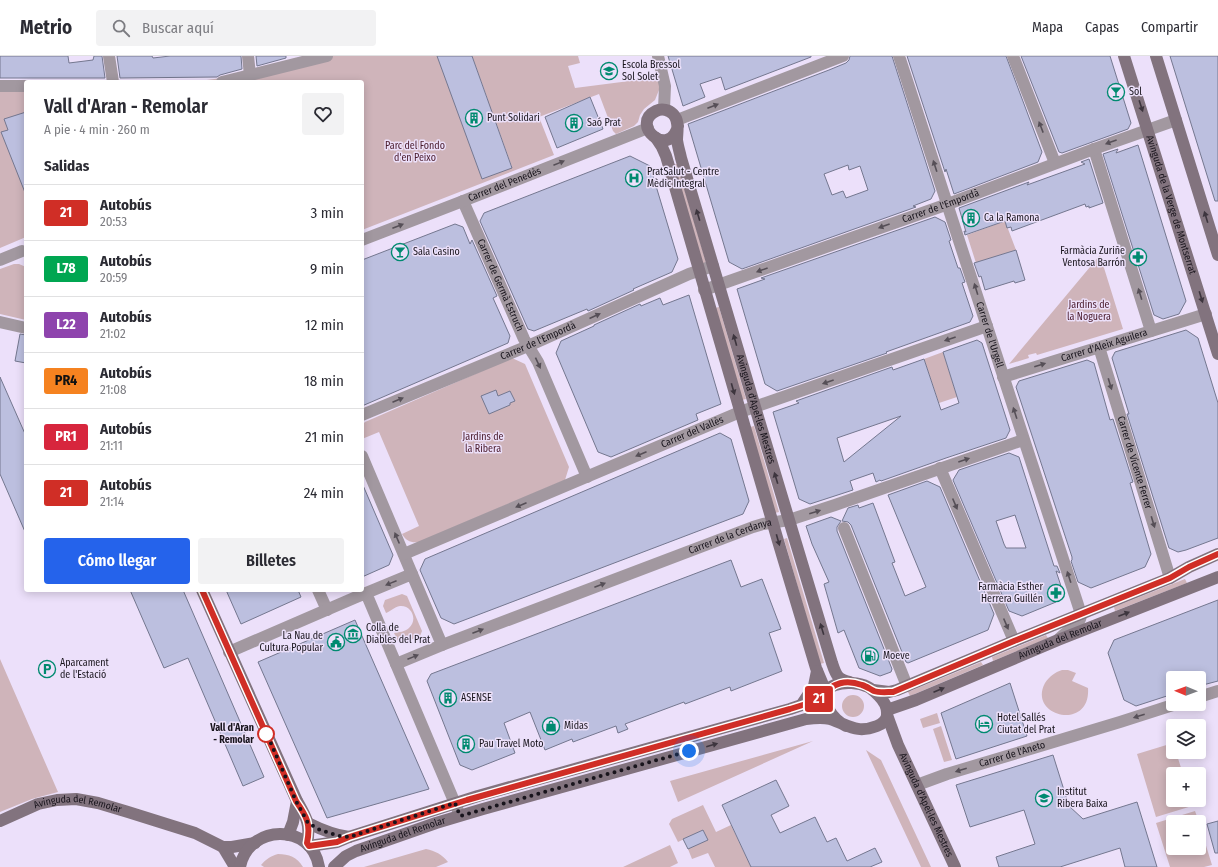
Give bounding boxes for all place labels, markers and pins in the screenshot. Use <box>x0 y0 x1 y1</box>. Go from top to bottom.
place label: Escola Bressol Sol Solet <box>622 59 680 83</box>
school or university icon: Escola Bressol Sol Solet <box>599 61 619 81</box>
bar icon: Sol <box>1106 82 1126 102</box>
place label: Sol <box>1129 86 1142 98</box>
building icon: Punt Solidari <box>464 108 484 128</box>
place label: Punt Solidari <box>487 112 540 124</box>
building icon: Saó Prat <box>564 113 584 133</box>
place label: Saó Prat <box>587 117 622 129</box>
place label: PratSalut - Centre Mèdic Integral <box>647 166 719 190</box>
hospital icon: PratSalut - Centre Mèdic Integral <box>624 168 644 188</box>
building icon: Ca la Ramona <box>961 208 981 228</box>
place label: Ca la Ramona <box>984 212 1040 224</box>
bar icon: Sala Casino <box>390 242 410 262</box>
place label: Farmàcia Zuriñe Ventosa Barrón <box>1060 245 1125 269</box>
place label: Sala Casino <box>413 246 460 258</box>
pharmacy icon: Farmàcia Zuriñe Ventosa Barrón <box>1128 247 1148 267</box>
place label: Farmàcia Esther Herrera Guillén <box>978 581 1043 605</box>
pharmacy icon: Farmàcia Esther Herrera Guillén <box>1046 583 1066 603</box>
place label: Colla de Diables del Prat <box>366 622 431 646</box>
museum icon: Colla de Diables del Prat <box>343 624 363 644</box>
place label: La Nau de Cultura Popular <box>260 630 324 654</box>
public building icon: La Nau de Cultura Popular <box>326 632 346 652</box>
fuel station icon: Moeve <box>860 646 880 666</box>
place label: Moeve <box>883 650 910 662</box>
place label: Aparcament de l'Estació <box>60 657 110 681</box>
parking icon: Aparcament de l'Estació <box>37 659 57 679</box>
building icon: ASENSE <box>438 688 458 708</box>
place label: ASENSE <box>461 692 492 704</box>
place label: Hotel Sallés Ciutat del Prat <box>997 712 1056 736</box>
hotel icon: Hotel Sallés Ciutat del Prat <box>974 714 994 734</box>
shop icon: Midas <box>541 716 561 736</box>
place label: Midas <box>564 720 588 732</box>
place label: Vall d'Aran - Remolar <box>209 722 254 746</box>
marker: Vall d'Aran - Remolar <box>257 725 275 743</box>
building icon: Pau Travel Moto <box>456 734 476 754</box>
place label: Pau Travel Moto <box>479 738 544 750</box>
place label: Institut Ribera Baixa <box>1057 786 1108 810</box>
school or university icon: Institut Ribera Baixa <box>1034 788 1054 808</box>

